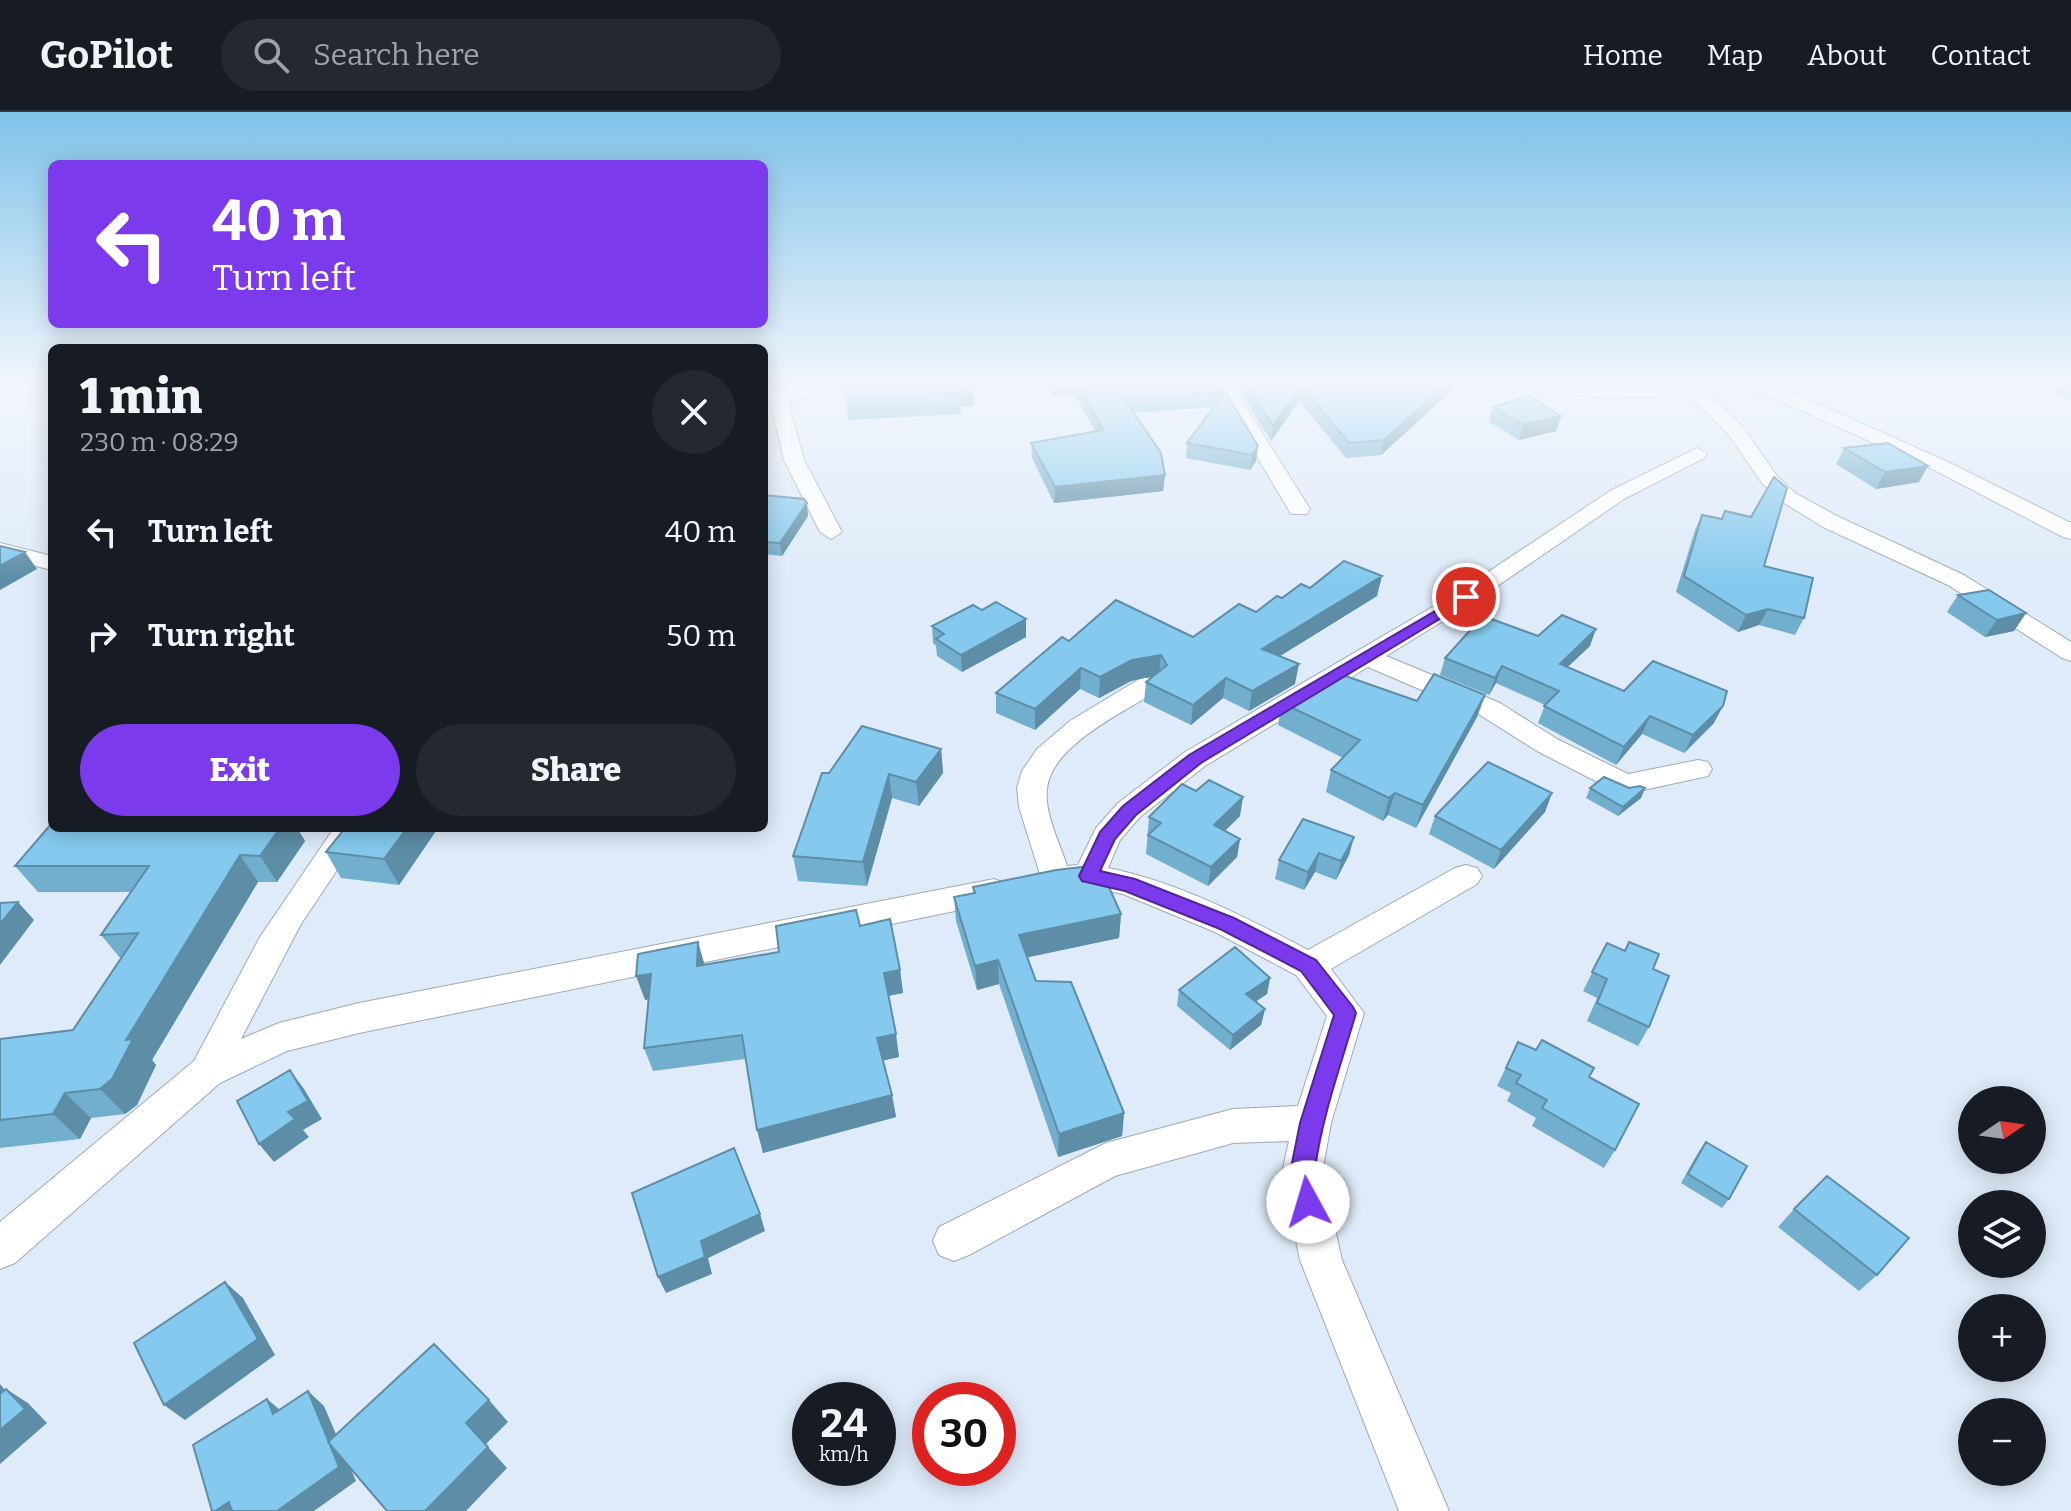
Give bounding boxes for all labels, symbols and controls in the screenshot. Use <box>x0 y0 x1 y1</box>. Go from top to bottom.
search box <box>221 19 781 91</box>
text: GoPilot <box>40 32 173 78</box>
icon: search <box>249 33 293 77</box>
text: Search here <box>313 37 480 73</box>
text: Home <box>1583 39 1663 72</box>
text: Map <box>1707 39 1763 72</box>
text: About <box>1807 39 1887 72</box>
text: Contact <box>1931 39 2031 72</box>
text: 40 m <box>212 188 345 255</box>
icon: left <box>80 192 184 296</box>
text: Turn left <box>212 256 356 300</box>
text: 1 min <box>80 368 202 426</box>
button: close <box>652 370 736 454</box>
text: 230 m · 08:29 <box>80 427 239 458</box>
icon: left <box>80 510 124 554</box>
text: Turn left <box>148 514 273 550</box>
text: 40 m <box>665 514 736 550</box>
pin <box>1432 563 1500 631</box>
icon: arrive <box>1444 575 1488 619</box>
icon: right <box>80 614 124 658</box>
text: Turn right <box>148 618 295 654</box>
text: 50 m <box>666 618 736 654</box>
button: Exit <box>80 724 400 816</box>
button: Share <box>416 724 736 816</box>
north arrow <box>1958 1086 2046 1174</box>
map controls <box>1958 1086 2046 1486</box>
position arrow <box>1266 1160 1350 1244</box>
button: layers <box>1958 1190 2046 1278</box>
button: + <box>1958 1294 2046 1382</box>
speed limit sign: 30 <box>912 1382 1016 1486</box>
button: − <box>1958 1398 2046 1486</box>
text: 24 <box>821 1400 867 1448</box>
text: km/h <box>819 1442 869 1466</box>

